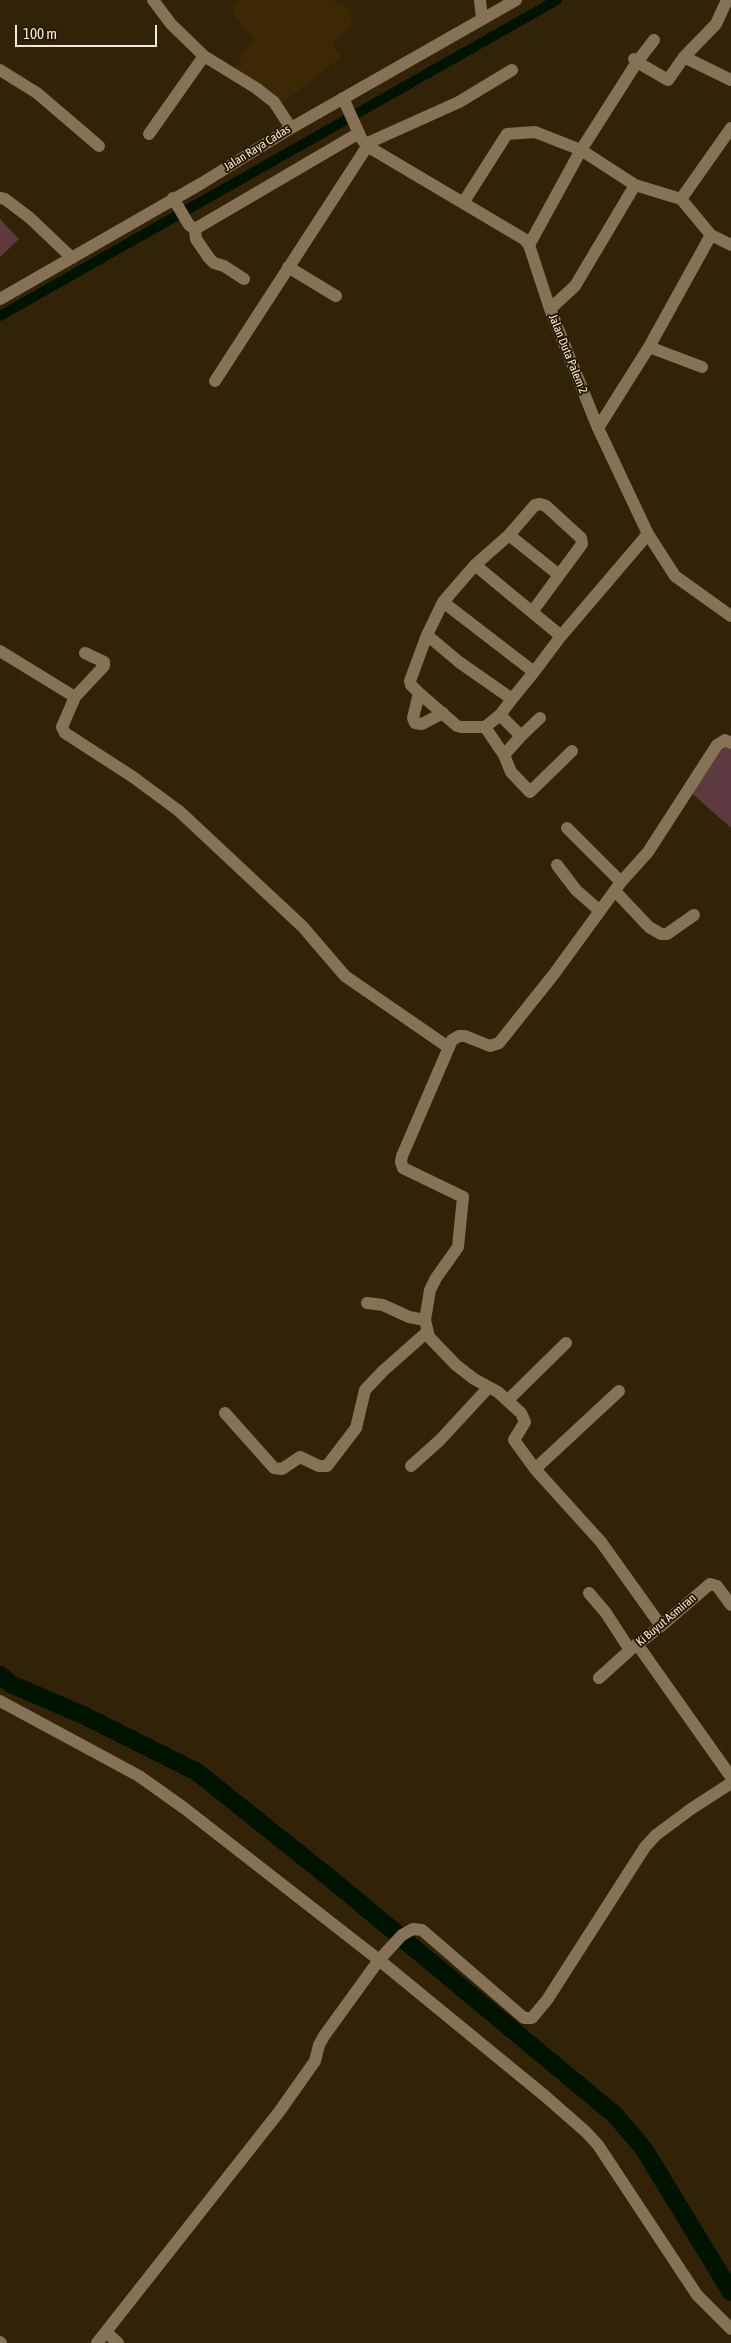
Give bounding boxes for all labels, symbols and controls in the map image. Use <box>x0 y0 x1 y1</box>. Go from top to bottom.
scale bar <box>18 15 160 47</box>
text: 100 m <box>23 25 57 42</box>
street label: Jalan Raya Cadas <box>221 122 293 174</box>
street label: Jalan Duta Palem 2 <box>545 312 591 396</box>
street label: Ki Buyut Asmiran <box>633 1591 699 1649</box>

